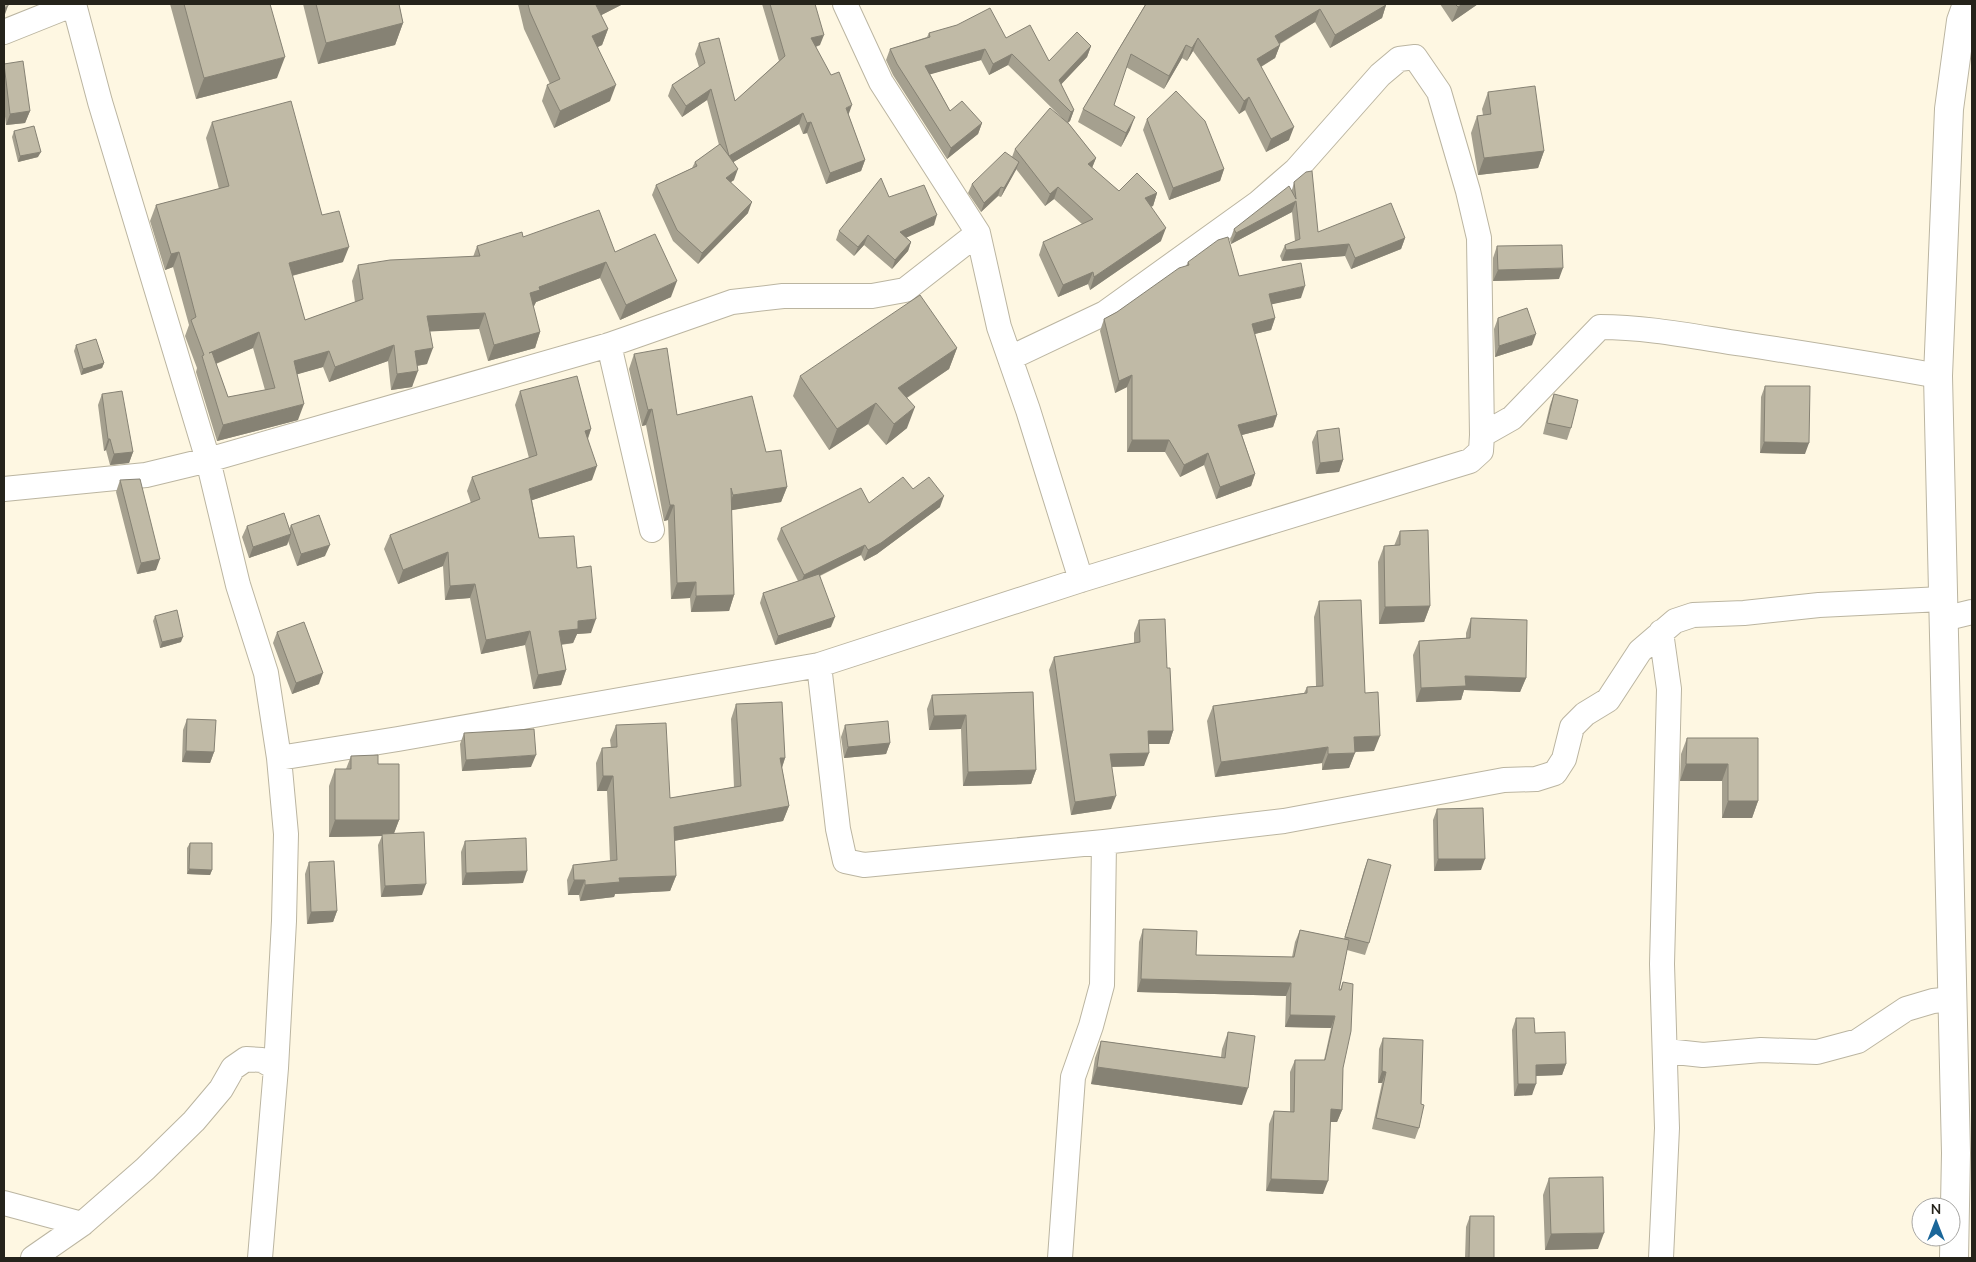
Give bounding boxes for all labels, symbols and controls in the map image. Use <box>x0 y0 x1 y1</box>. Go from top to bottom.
north arrow <box>1911 1197 1961 1247</box>
text: N <box>1931 1200 1941 1219</box>

